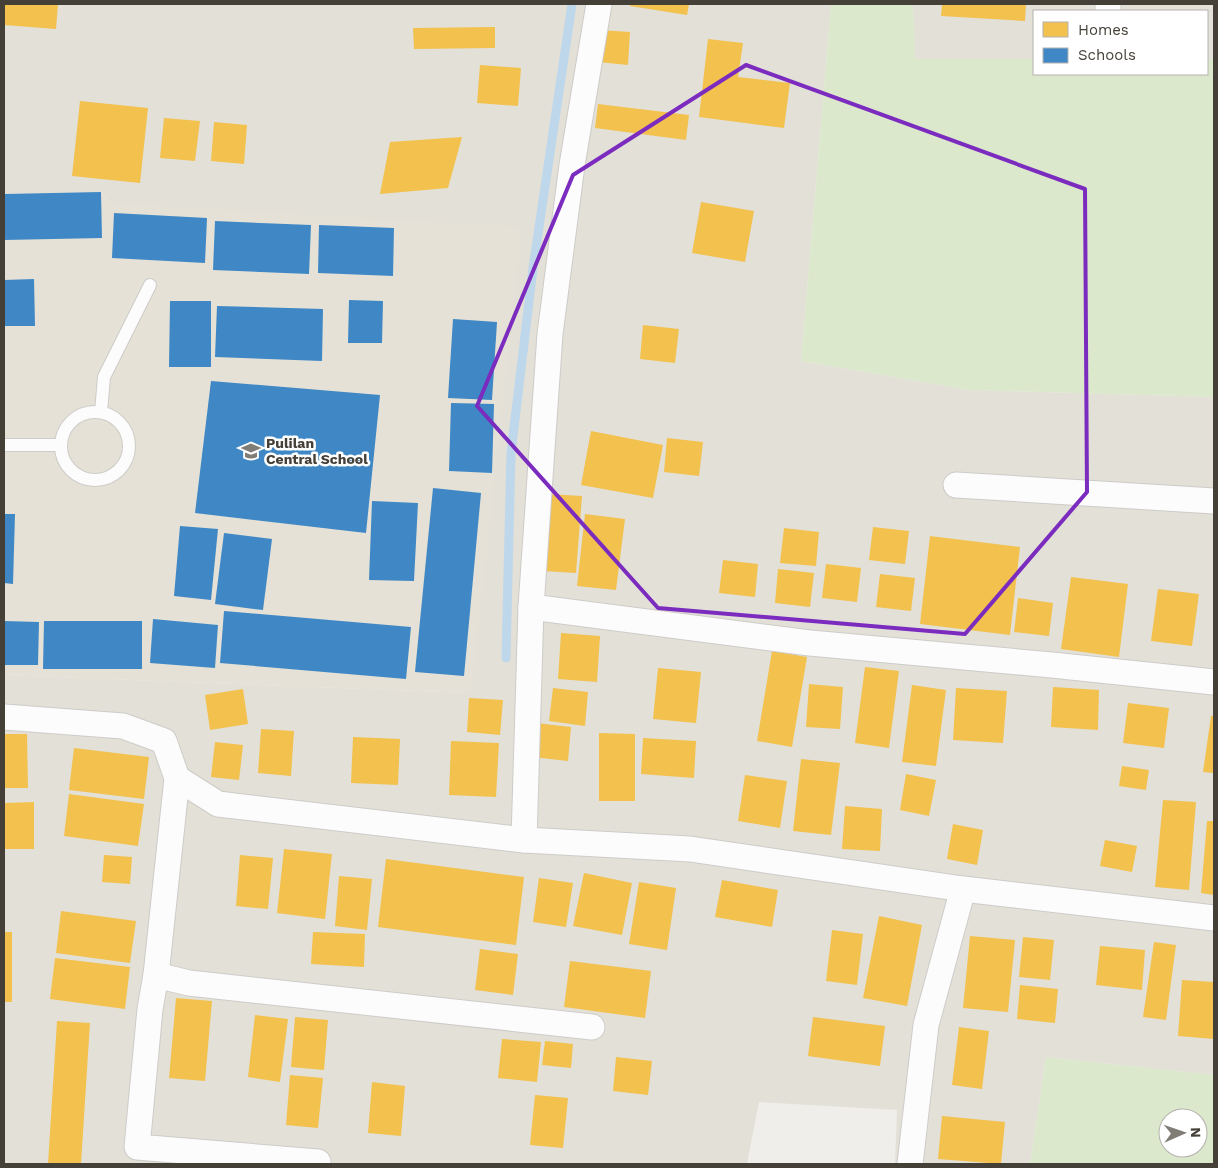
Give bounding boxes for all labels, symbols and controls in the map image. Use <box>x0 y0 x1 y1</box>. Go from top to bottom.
legend <box>1033 10 1208 75</box>
text: Homes <box>1078 21 1129 39</box>
text: Schools <box>1078 46 1136 64</box>
place label: Pulilan Central School <box>266 435 368 467</box>
school or university icon: Pulilan Central School <box>240 440 262 462</box>
north arrow <box>1158 1108 1208 1158</box>
text: N <box>1188 1127 1204 1138</box>

